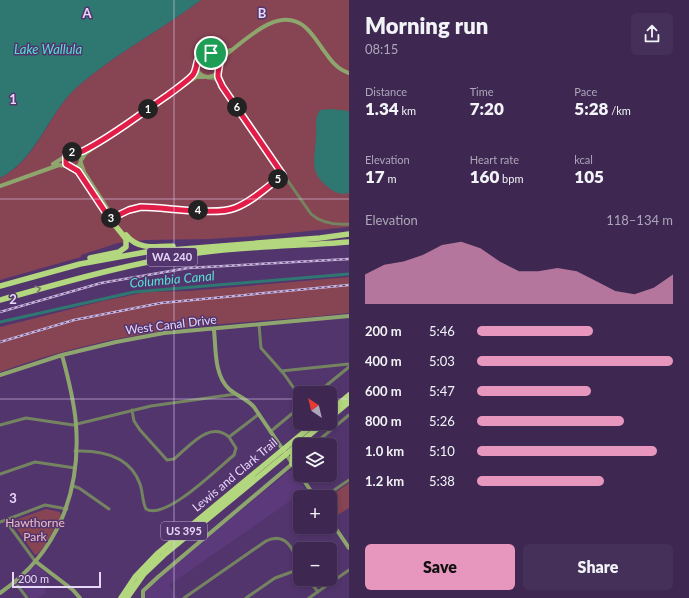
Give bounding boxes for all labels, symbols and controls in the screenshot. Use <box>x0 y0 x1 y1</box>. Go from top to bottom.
text: A <box>81 5 92 21</box>
text: B <box>258 5 267 21</box>
text: Morning run <box>365 12 488 39</box>
button: share <box>631 13 673 55</box>
pin <box>194 36 228 70</box>
water label: Lake Wallula <box>14 41 82 57</box>
text: 08:15 <box>365 41 398 57</box>
icon: arrive <box>200 42 222 64</box>
text: Distance <box>365 85 407 98</box>
text: Time <box>470 85 494 98</box>
text: Pace <box>574 85 597 98</box>
text: 1 <box>9 91 17 107</box>
pin: 6 <box>227 97 247 117</box>
text: 1.34 <box>365 98 399 119</box>
text: 7:20 <box>470 98 504 119</box>
text: 5:28 <box>574 98 608 119</box>
pin: 1 <box>138 99 158 119</box>
text: 6 <box>234 100 240 113</box>
text: 1 <box>145 102 151 115</box>
text: km <box>399 104 416 117</box>
text: /km <box>608 104 631 117</box>
pin: 2 <box>62 142 82 162</box>
text: 2 <box>69 145 75 158</box>
text: Elevation <box>365 153 410 166</box>
text: Heart rate <box>470 153 519 166</box>
text: kcal <box>574 153 593 166</box>
text: 17 <box>365 166 385 187</box>
text: 160 <box>470 166 499 187</box>
text: 105 <box>574 166 604 187</box>
pin: 5 <box>268 169 288 189</box>
text: 5 <box>275 172 281 185</box>
text: m <box>385 172 397 185</box>
text: bpm <box>499 172 523 185</box>
pin: 4 <box>188 200 208 220</box>
text: 4 <box>195 203 201 216</box>
pin: 3 <box>101 208 121 228</box>
text: 3 <box>108 211 114 224</box>
text: Elevation <box>365 212 418 228</box>
text: 118–134 m <box>606 212 673 228</box>
road number: WA 240 <box>147 248 197 266</box>
water label: Columbia Canal <box>129 267 215 291</box>
one-way arrow <box>34 285 41 294</box>
text: 2 <box>9 291 17 307</box>
street label: West Canal Drive <box>124 311 217 338</box>
text: 200 m <box>365 323 402 339</box>
text: 5:46 <box>429 323 455 339</box>
text: 400 m <box>365 353 402 369</box>
text: 5:03 <box>429 353 455 369</box>
text: 600 m <box>365 383 402 399</box>
text: 5:47 <box>429 383 455 399</box>
north arrow <box>293 386 337 430</box>
map controls <box>293 386 337 586</box>
text: 800 m <box>365 413 402 429</box>
text: 5:26 <box>429 413 455 429</box>
street label: Lewis and Clark Trail <box>189 435 280 515</box>
button: layers <box>293 438 337 482</box>
text: 1.0 km <box>365 443 404 459</box>
text: 5:10 <box>429 443 455 459</box>
text: 1.2 km <box>365 473 404 489</box>
text: 5:38 <box>429 473 455 489</box>
text: 3 <box>9 490 17 506</box>
button: + <box>293 490 337 534</box>
park label: Hawthorne Park <box>5 515 65 544</box>
road number: US 395 <box>161 522 207 540</box>
button: − <box>293 542 337 586</box>
button: Save <box>365 544 515 590</box>
button: Share <box>523 544 673 590</box>
scale bar <box>12 570 101 589</box>
text: 200 m <box>18 572 49 585</box>

